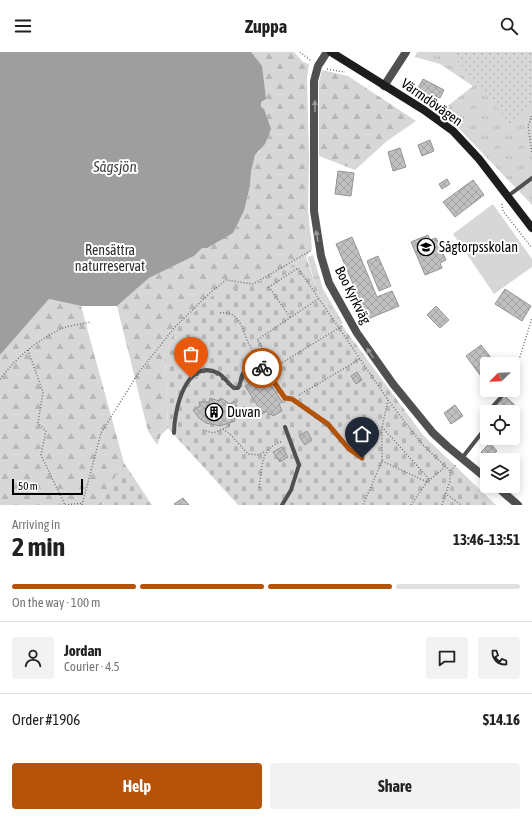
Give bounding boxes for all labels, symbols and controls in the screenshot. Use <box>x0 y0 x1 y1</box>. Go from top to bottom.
icon: menu <box>12 15 34 37</box>
icon: search <box>498 15 520 37</box>
text: Zuppa <box>245 16 287 37</box>
street label: Värmdövägen <box>398 75 466 129</box>
one-way arrow <box>312 99 318 112</box>
water label: Sågsjön <box>92 158 137 175</box>
one-way arrow <box>314 230 320 242</box>
school or university icon: Sågtorpsskolan <box>416 237 436 257</box>
place label: Sågtorpsskolan <box>439 239 518 255</box>
park label: Rensättra naturreservat <box>75 242 145 274</box>
street label: Boo Kyrkväg <box>332 264 374 326</box>
pin <box>174 337 208 378</box>
icon: bag <box>180 343 202 365</box>
courier <box>242 348 282 388</box>
one-way arrow <box>366 348 374 358</box>
icon: bike <box>251 357 273 379</box>
north arrow <box>480 357 520 397</box>
map controls <box>480 357 520 493</box>
building icon: Duvan <box>204 402 224 422</box>
place label: Duvan <box>227 404 261 420</box>
button: locate <box>480 405 520 445</box>
pin <box>345 417 379 458</box>
icon: home <box>351 423 373 445</box>
button: layers <box>480 453 520 493</box>
scale bar <box>12 477 83 496</box>
text: 50 m <box>18 480 38 492</box>
text: Arriving in <box>12 517 60 532</box>
text: 13:46–13:51 <box>453 531 520 548</box>
text: 2 min <box>12 532 65 562</box>
text: On the way · 100 m <box>12 595 100 610</box>
button: person <box>12 637 54 679</box>
button: chat <box>426 637 468 679</box>
button: phone <box>478 637 520 679</box>
text: Jordan <box>64 642 102 659</box>
text: Courier · 4.5 <box>64 659 120 674</box>
text: Order #1906 <box>12 711 80 728</box>
text: $14.16 <box>483 711 520 728</box>
button: Help <box>12 763 262 809</box>
button: Share <box>270 763 520 809</box>

